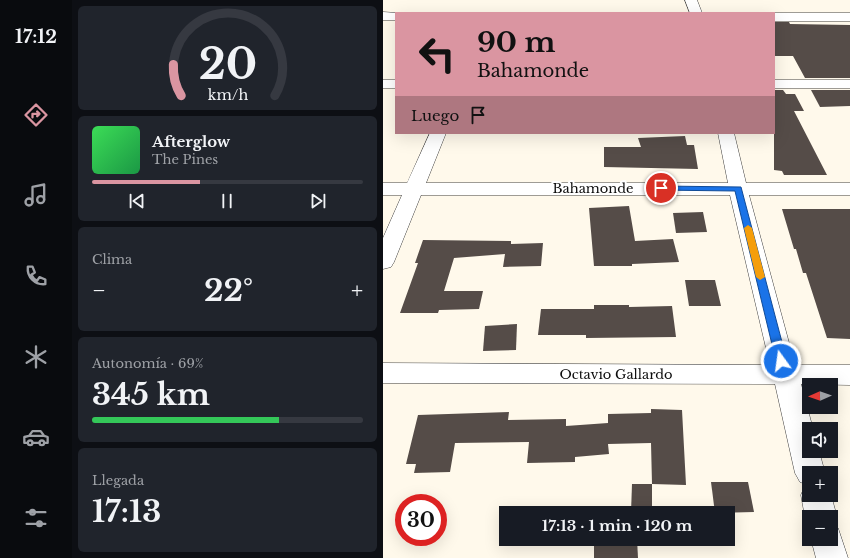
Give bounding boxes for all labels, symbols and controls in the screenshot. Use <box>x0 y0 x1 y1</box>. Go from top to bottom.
text: 90 m <box>477 25 555 60</box>
text: 17:12 <box>15 26 57 48</box>
icon: left <box>411 28 463 80</box>
text: 20 <box>198 39 257 90</box>
text: Bahamonde <box>477 60 589 82</box>
text: km/h <box>207 86 248 104</box>
icon: directions <box>22 101 50 129</box>
icon: arrive <box>467 104 489 126</box>
text: Luego <box>411 106 459 125</box>
text: Afterglow <box>152 132 230 151</box>
text: The Pines <box>152 151 218 168</box>
pin <box>644 171 678 205</box>
icon: arrive <box>650 177 672 199</box>
street label: Bahamonde <box>553 180 633 197</box>
icon: music <box>22 181 50 209</box>
icon: previous <box>126 190 148 212</box>
icon: pause <box>216 190 238 212</box>
icon: next <box>307 190 329 212</box>
text: Clima <box>92 251 132 268</box>
icon: phone <box>22 262 50 290</box>
text: 22° <box>204 272 253 309</box>
text: − <box>92 277 106 304</box>
text: + <box>351 277 363 304</box>
position arrow <box>760 340 802 382</box>
icon: climate <box>22 343 50 371</box>
text: Autonomía · 69% <box>92 355 204 372</box>
street label: Octavio Gallardo <box>559 366 673 383</box>
text: 345 km <box>92 376 210 413</box>
north arrow <box>802 378 838 414</box>
map controls <box>802 378 838 546</box>
button: sound <box>802 422 838 458</box>
icon: car <box>22 423 50 451</box>
button: + <box>802 466 838 502</box>
text: Llegada <box>92 472 144 489</box>
text: 17:13 <box>92 493 161 530</box>
speed limit sign: 30 <box>395 494 447 546</box>
icon: filters <box>22 504 50 532</box>
button: − <box>802 510 838 546</box>
text: 17:13 · 1 min · 120 m <box>542 516 692 535</box>

